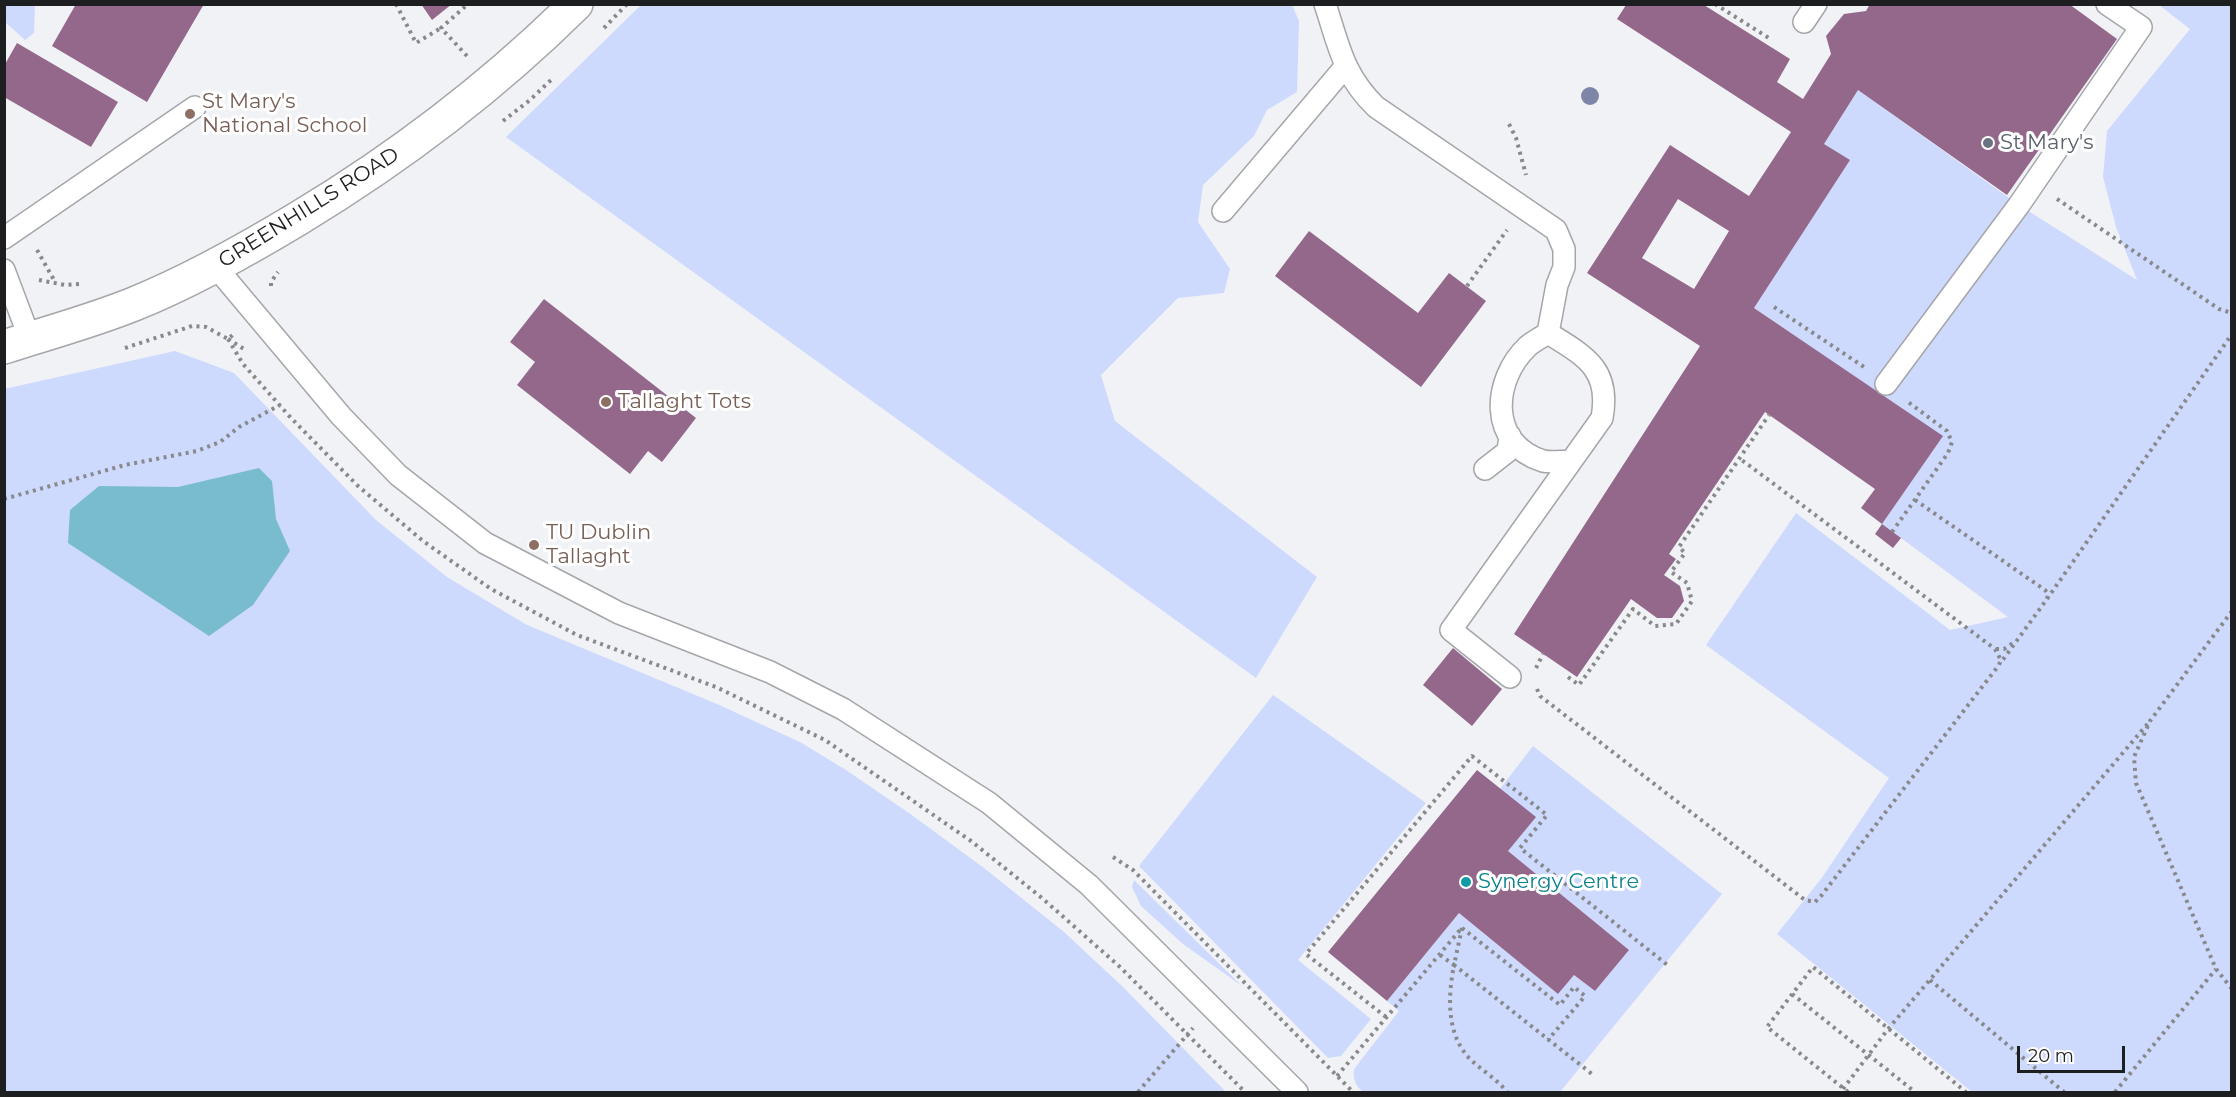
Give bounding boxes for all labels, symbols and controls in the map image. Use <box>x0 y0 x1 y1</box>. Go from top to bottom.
place label: St Mary's National School <box>202 89 367 139</box>
marker: St Mary's National School <box>183 107 197 121</box>
place label: St Mary's <box>2000 130 2094 156</box>
marker: St Mary's <box>1981 136 1995 150</box>
street label: GREENHILLS ROAD <box>214 142 404 274</box>
place label: Tallaght Tots <box>618 389 751 415</box>
marker: Tallaght Tots <box>599 395 613 409</box>
place label: TU Dublin Tallaght <box>546 520 651 570</box>
marker: TU Dublin Tallaght <box>527 538 541 552</box>
place label: Synergy Centre <box>1478 869 1639 895</box>
marker: Synergy Centre <box>1459 875 1473 889</box>
scale bar <box>2020 1034 2128 1072</box>
text: 20 m <box>2028 1045 2074 1067</box>

